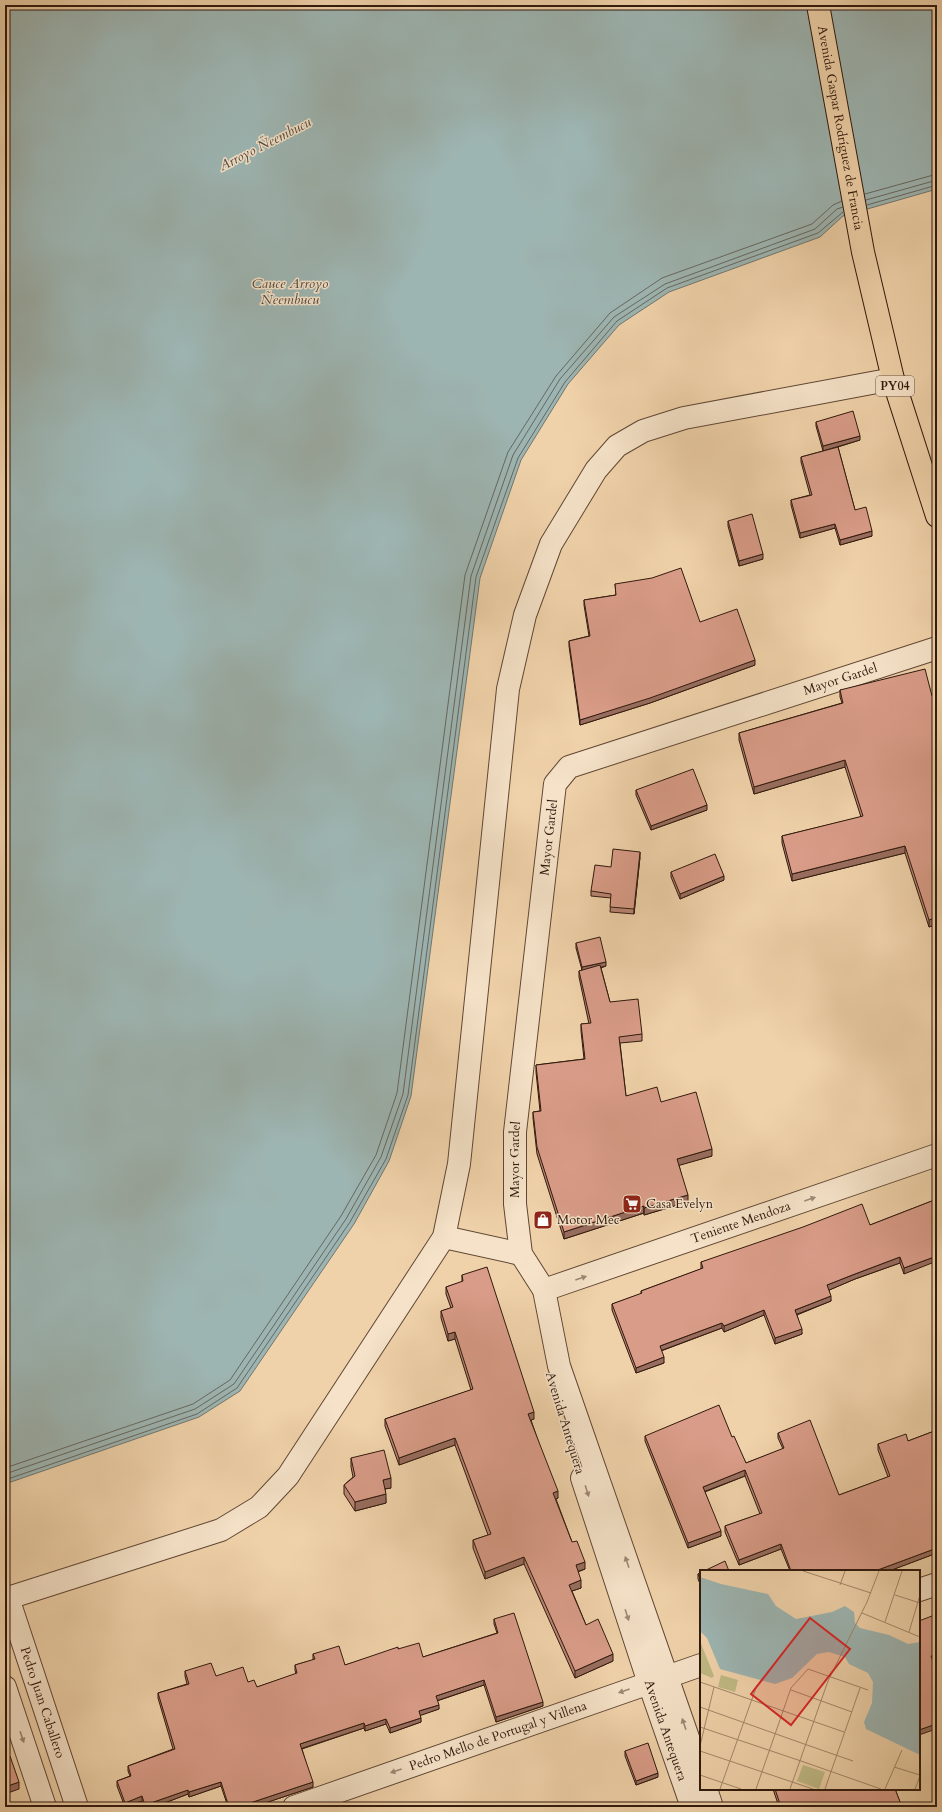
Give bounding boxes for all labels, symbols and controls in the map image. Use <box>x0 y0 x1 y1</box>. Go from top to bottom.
street label: Avenida Gaspar Rodríguez de Francia <box>813 24 868 232</box>
water label: Arroyo Ñeembucu <box>215 113 314 176</box>
water label: Cauce Arroyo Ñeembucu <box>252 274 329 309</box>
road number: PY04 <box>876 376 914 396</box>
street label: Mayor Gardel <box>801 659 880 700</box>
street label: Mayor Gardel <box>536 798 562 877</box>
street label: Mayor Gardel <box>506 1119 525 1198</box>
supermarket icon: Casa Evelyn <box>621 1193 643 1215</box>
place label: Casa Evelyn <box>646 1195 714 1213</box>
one-way arrow <box>804 1196 816 1202</box>
street label: Teniente Mendoza <box>688 1197 793 1248</box>
shop icon: Motor Mec <box>532 1209 554 1231</box>
place label: Motor Mec <box>557 1211 620 1229</box>
one-way arrow <box>575 1274 587 1280</box>
street label: Avenida Antequera <box>541 1370 589 1477</box>
one-way arrow <box>584 1485 590 1497</box>
one-way arrow <box>624 1556 630 1568</box>
inset map <box>700 1570 920 1790</box>
one-way arrow <box>624 1609 630 1621</box>
street label: Pedro Juan Caballero <box>16 1644 69 1761</box>
street label: Avenida Antequera <box>640 1678 691 1784</box>
one-way arrow <box>618 1689 630 1695</box>
street label: Pedro Mello de Portugal y Villena <box>407 1696 590 1775</box>
one-way arrow <box>681 1718 687 1730</box>
one-way arrow <box>19 1732 25 1744</box>
one-way arrow <box>390 1769 402 1775</box>

